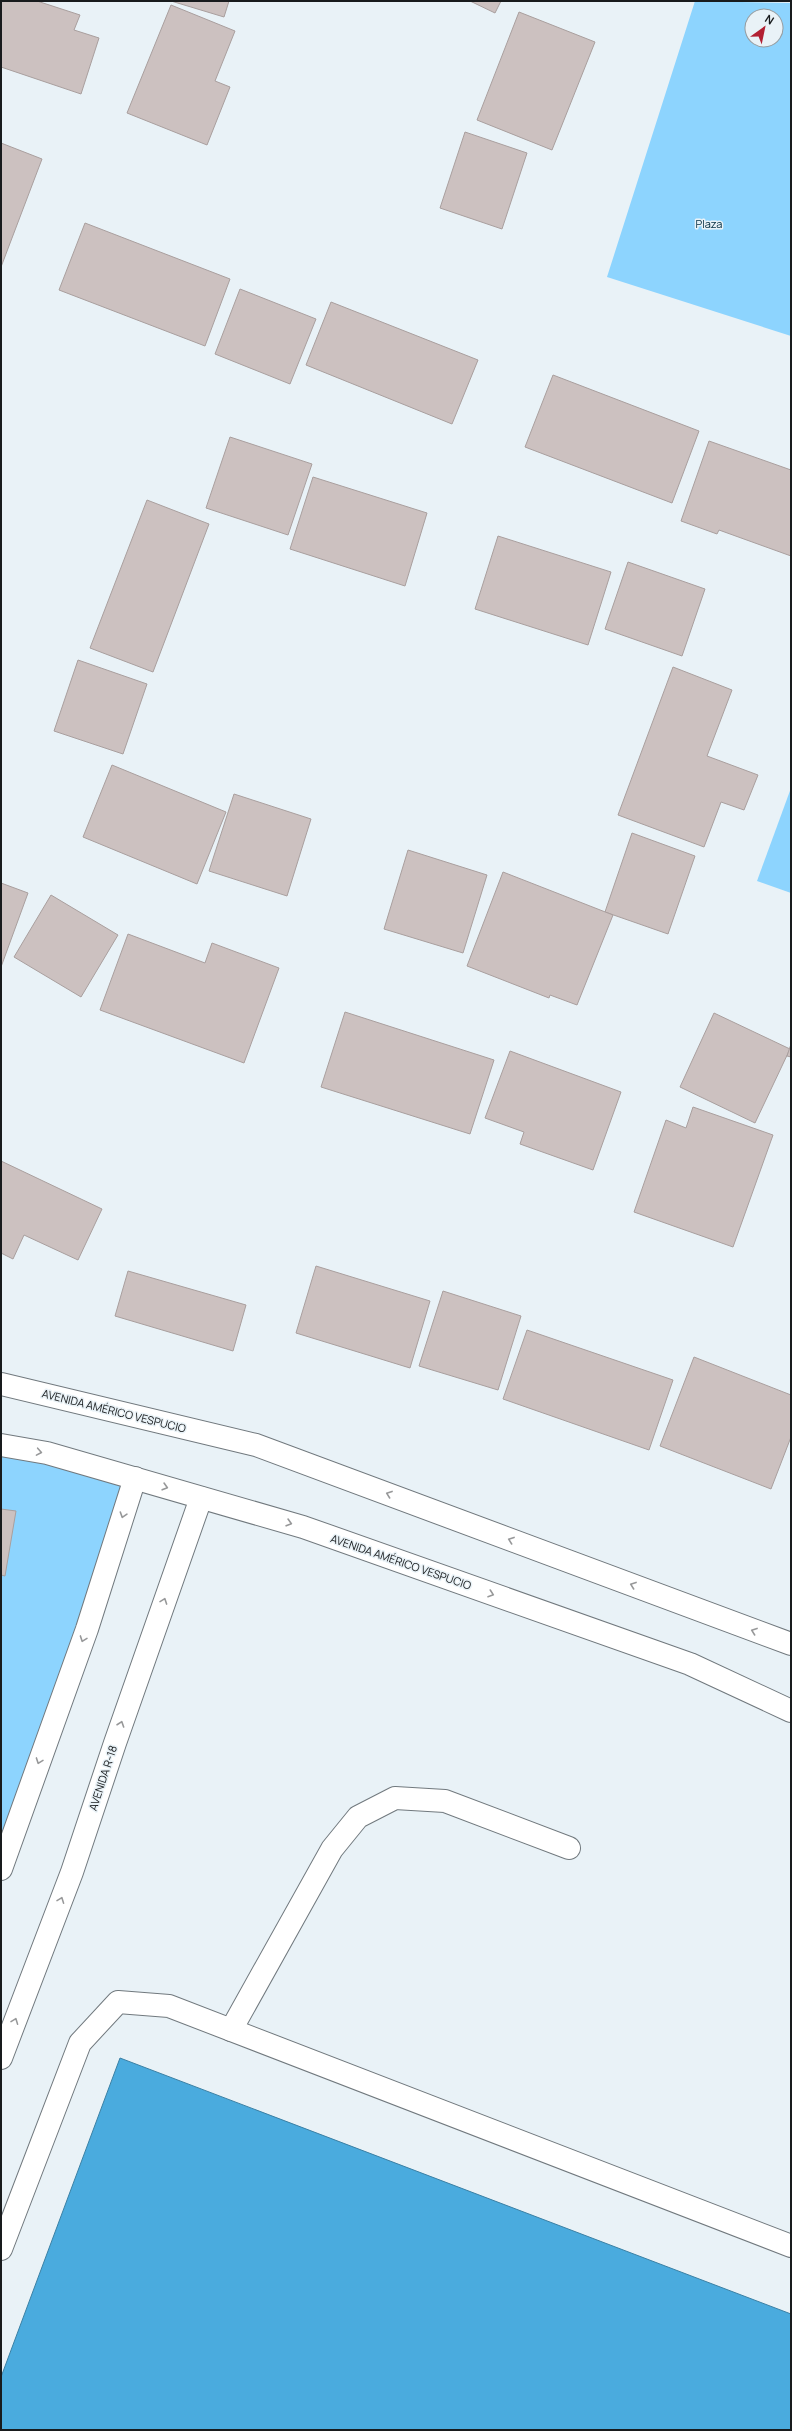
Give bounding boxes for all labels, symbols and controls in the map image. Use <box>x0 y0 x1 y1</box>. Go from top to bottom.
north arrow <box>744 8 784 48</box>
text: N <box>762 11 777 28</box>
park label: Plaza <box>696 216 722 231</box>
street label: AVENIDA AMÉRICO VESPUCIO <box>41 1385 188 1436</box>
one-way arrow <box>36 1447 43 1456</box>
one-way arrow <box>161 1482 168 1491</box>
one-way arrow <box>386 1491 393 1499</box>
one-way arrow <box>119 1512 128 1519</box>
one-way arrow <box>286 1518 293 1527</box>
street label: AVENIDA AMÉRICO VESPUCIO <box>329 1530 473 1593</box>
one-way arrow <box>507 1536 514 1544</box>
one-way arrow <box>629 1582 636 1590</box>
one-way arrow <box>488 1589 495 1597</box>
one-way arrow <box>160 1598 168 1605</box>
one-way arrow <box>751 1627 758 1635</box>
one-way arrow <box>80 1636 88 1643</box>
one-way arrow <box>117 1721 125 1728</box>
street label: AVENIDA R-18 <box>85 1743 120 1812</box>
one-way arrow <box>36 1758 44 1765</box>
one-way arrow <box>57 1897 65 1904</box>
one-way arrow <box>10 2018 18 2025</box>

